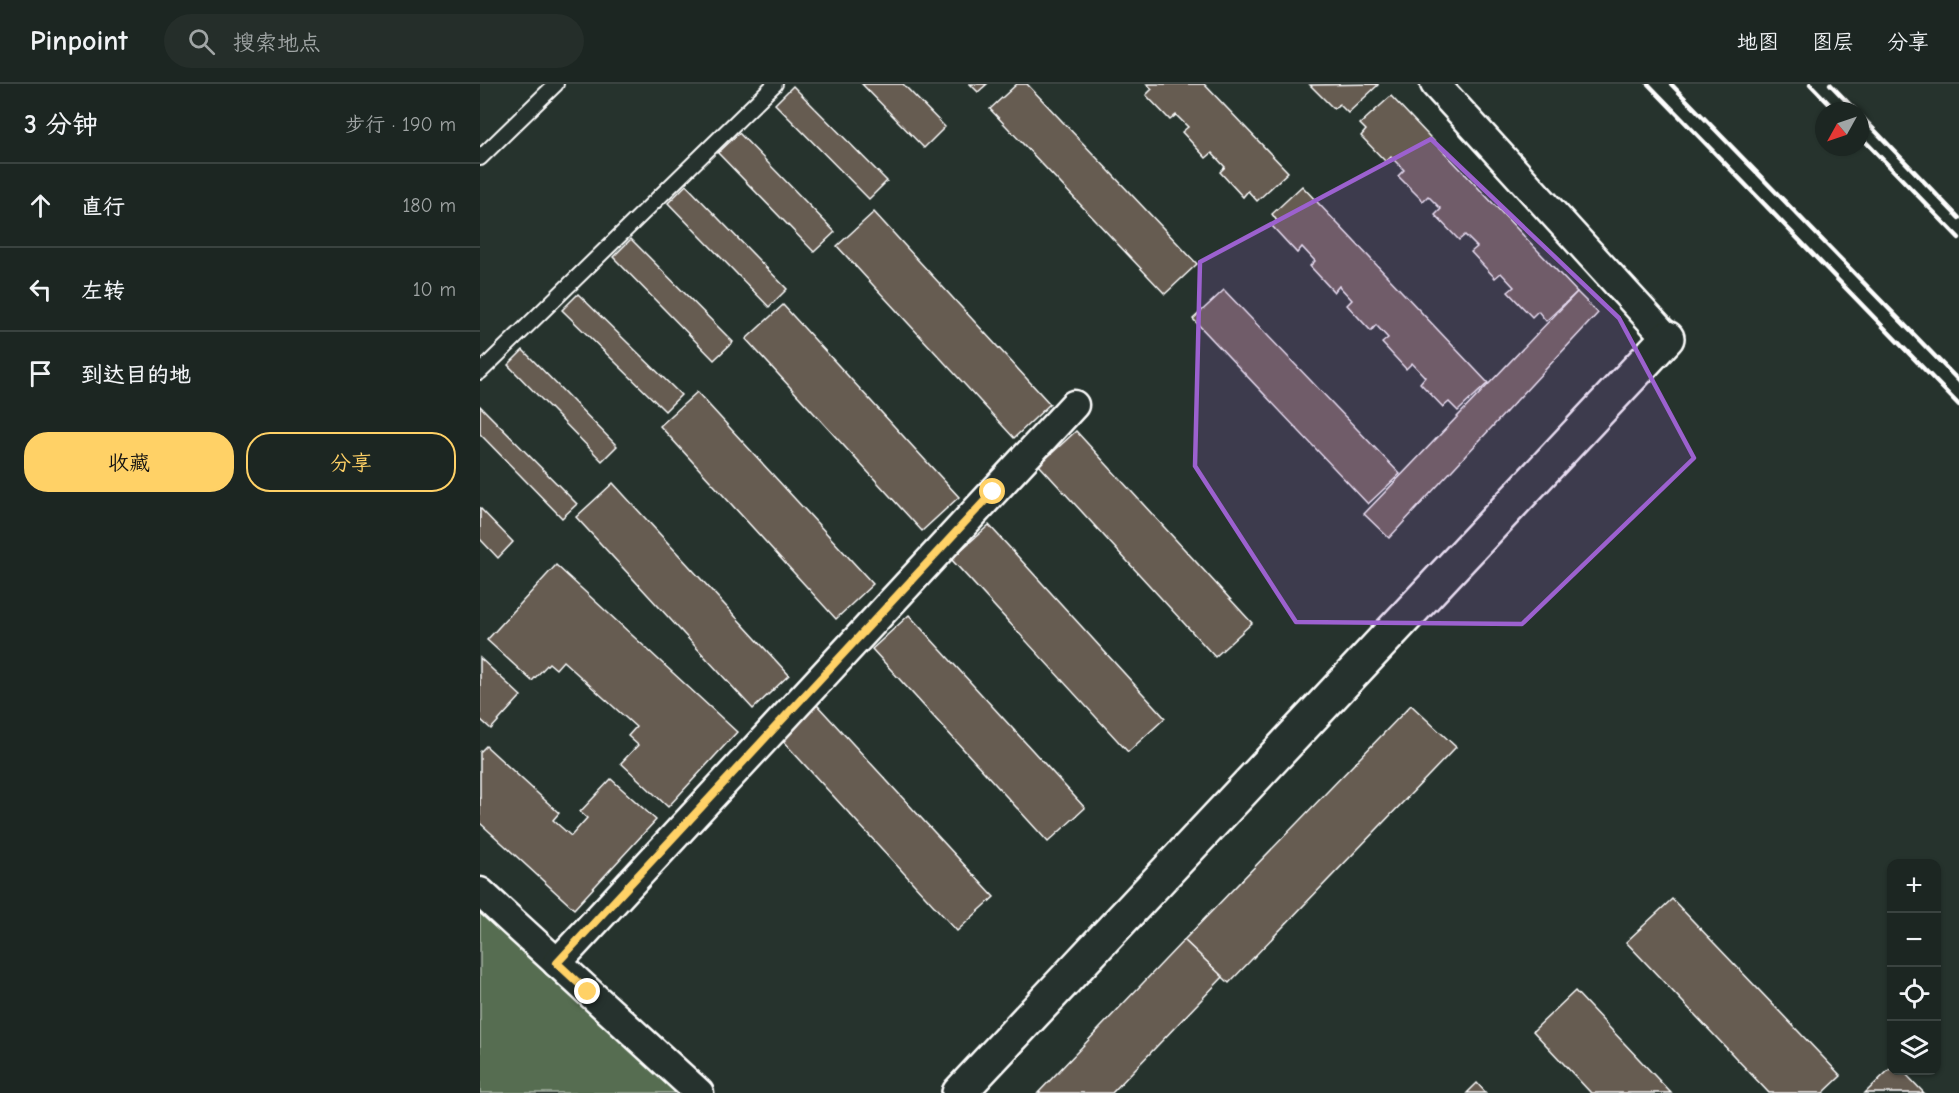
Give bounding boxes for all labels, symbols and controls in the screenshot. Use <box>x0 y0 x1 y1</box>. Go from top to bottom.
search box <box>164 14 584 68</box>
text: Pinpoint <box>30 25 128 57</box>
icon: search <box>185 25 218 58</box>
text: 搜索地点 <box>233 30 321 56</box>
text: 地图 <box>1737 30 1779 54</box>
text: 图层 <box>1812 30 1854 54</box>
text: 分享 <box>1887 30 1929 54</box>
north arrow <box>1815 102 1869 156</box>
text: 3 分钟 <box>24 110 98 140</box>
text: 步行 · 190 m <box>345 113 456 136</box>
icon: ahead <box>24 189 57 222</box>
text: 直行 <box>81 194 125 220</box>
text: 180 m <box>402 194 456 217</box>
icon: left <box>24 273 57 306</box>
text: 左转 <box>81 278 125 304</box>
text: 10 m <box>413 278 456 301</box>
icon: arrive <box>24 357 57 390</box>
text: 到达目的地 <box>81 362 191 388</box>
button: 收藏 <box>24 432 234 492</box>
button: 分享 <box>246 432 456 492</box>
route start <box>979 478 1005 504</box>
map controls <box>1887 859 1941 1075</box>
button: + <box>1887 859 1941 913</box>
button: − <box>1887 913 1941 967</box>
button: locate <box>1887 967 1941 1021</box>
route end <box>574 978 600 1004</box>
button: layers <box>1887 1021 1941 1075</box>

